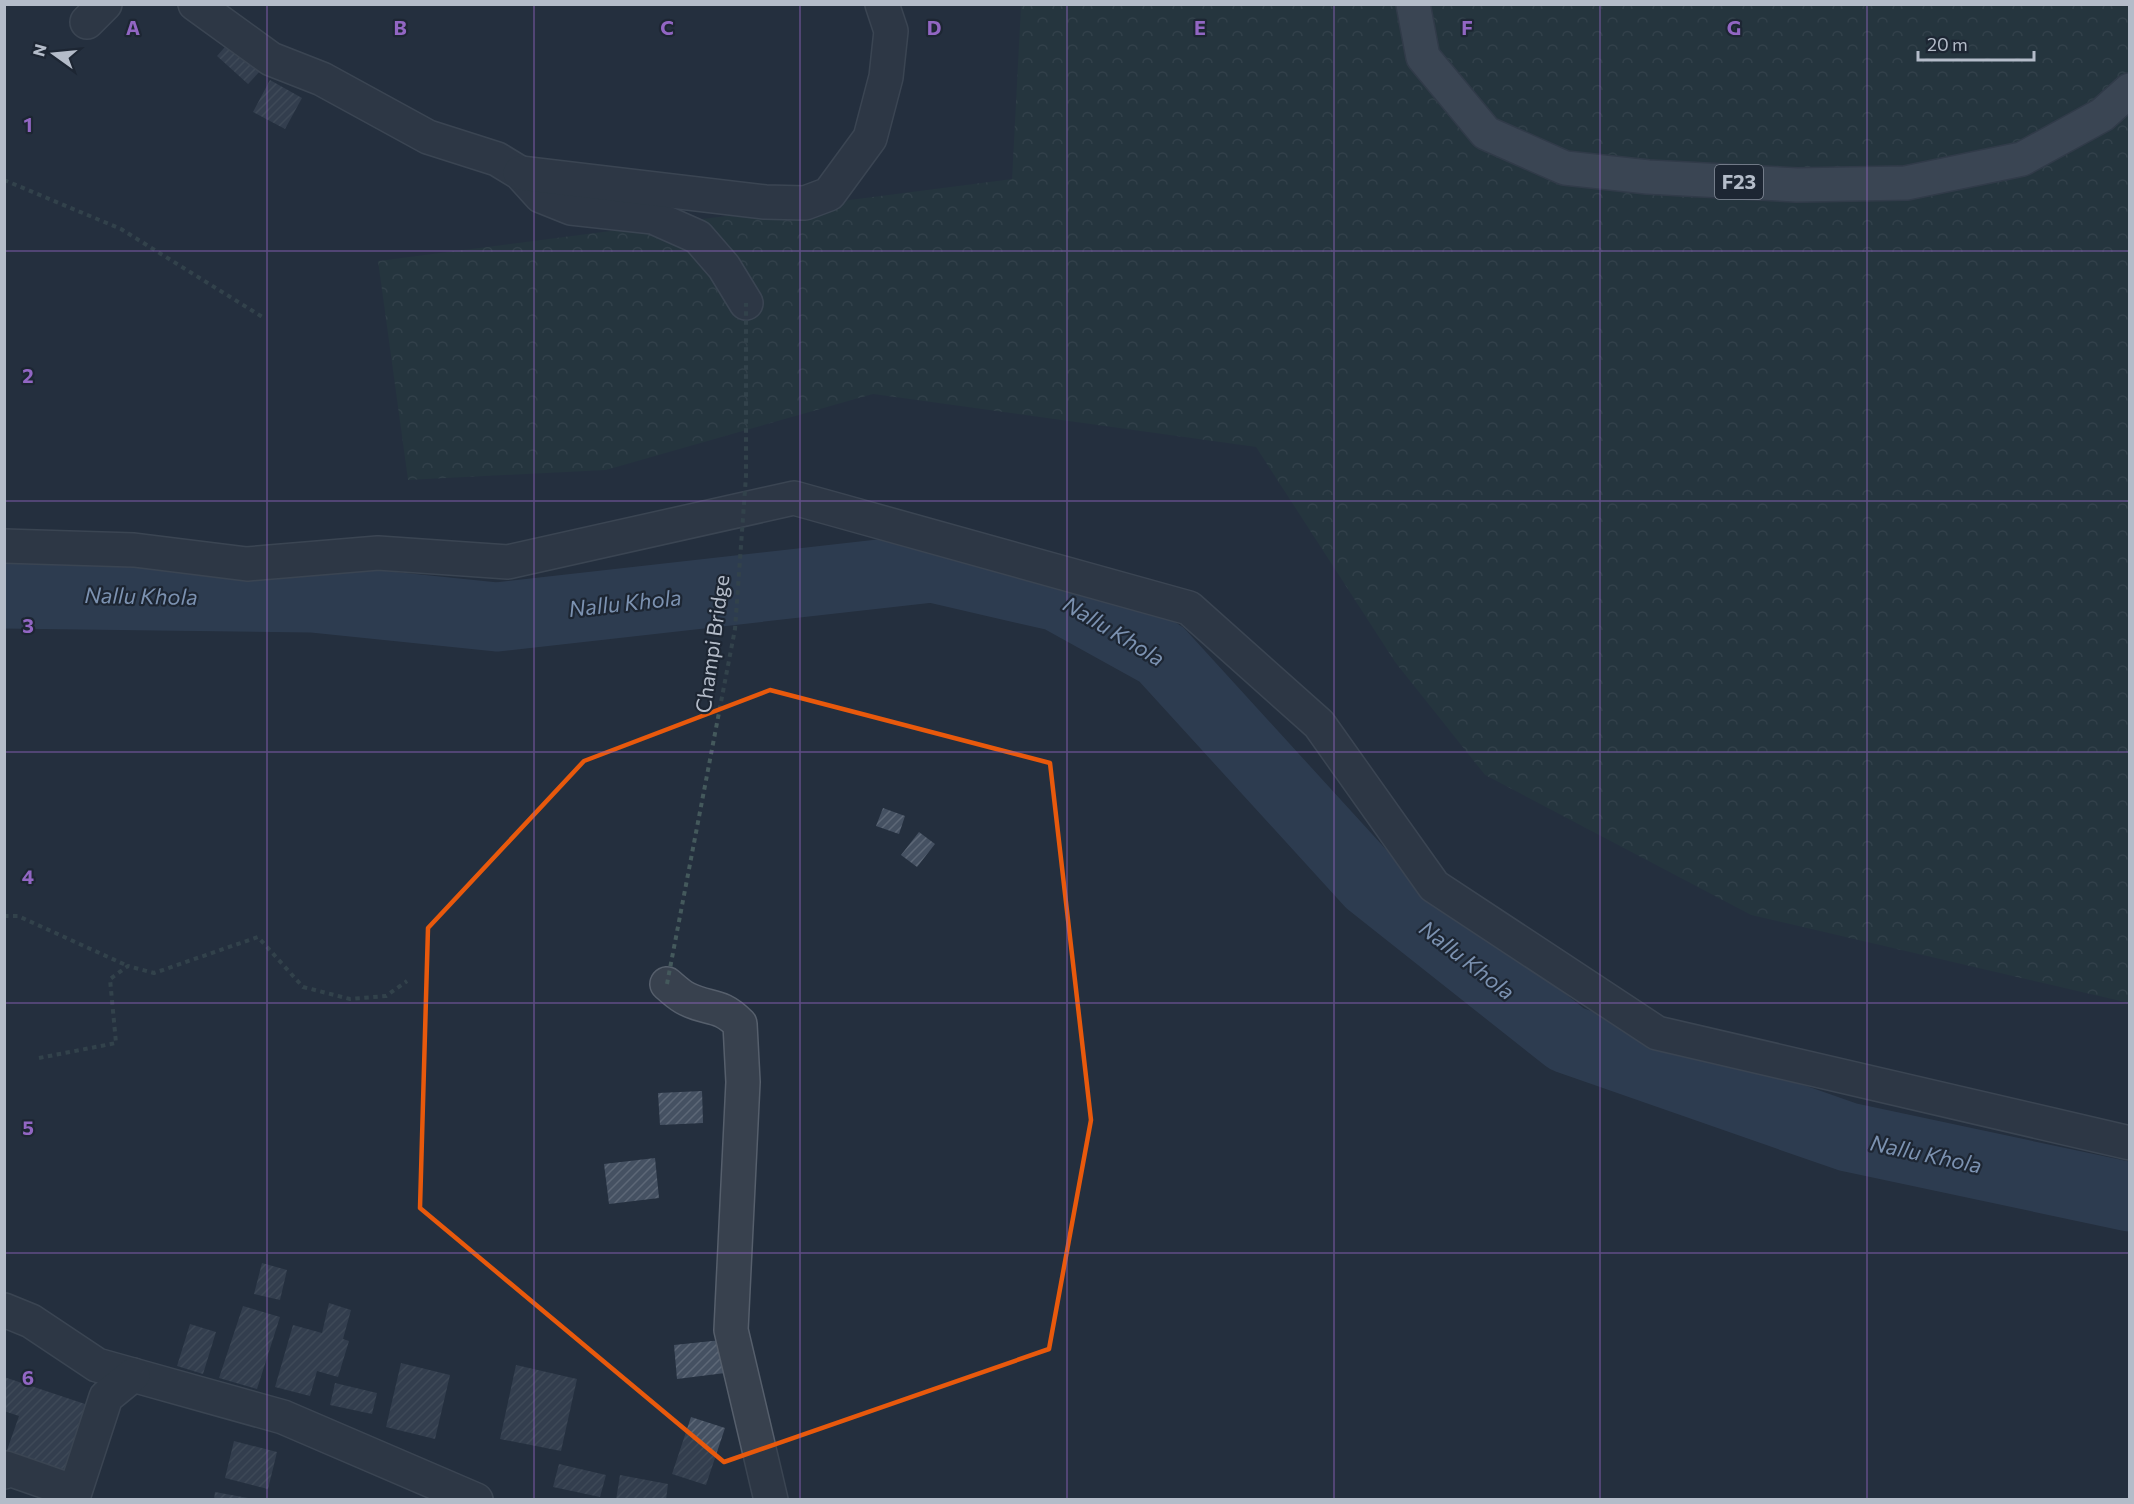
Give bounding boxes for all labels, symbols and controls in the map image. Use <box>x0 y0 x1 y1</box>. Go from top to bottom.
text: A <box>126 15 140 39</box>
text: B <box>393 15 407 39</box>
text: C <box>660 15 674 39</box>
text: D <box>927 15 941 39</box>
text: E <box>1194 15 1206 39</box>
text: F <box>1461 15 1473 39</box>
text: G <box>1727 15 1741 39</box>
north arrow <box>24 24 84 84</box>
scale bar <box>1918 24 2034 62</box>
text: 20 m <box>1927 33 1968 55</box>
text: N <box>28 42 50 58</box>
text: 1 <box>23 112 33 136</box>
road number: F23 <box>1715 165 1763 199</box>
text: 2 <box>22 363 34 387</box>
street label: Champi Bridge <box>689 573 734 715</box>
water label: Nallu Khola <box>84 581 198 610</box>
water label: Nallu Khola <box>567 583 683 622</box>
water label: Nallu Khola <box>1059 590 1170 671</box>
text: 3 <box>22 613 34 637</box>
text: 4 <box>22 864 34 888</box>
water label: Nallu Khola <box>1414 914 1520 1005</box>
text: 5 <box>22 1115 34 1139</box>
water label: Nallu Khola <box>1868 1129 1984 1179</box>
text: 6 <box>22 1365 34 1389</box>

